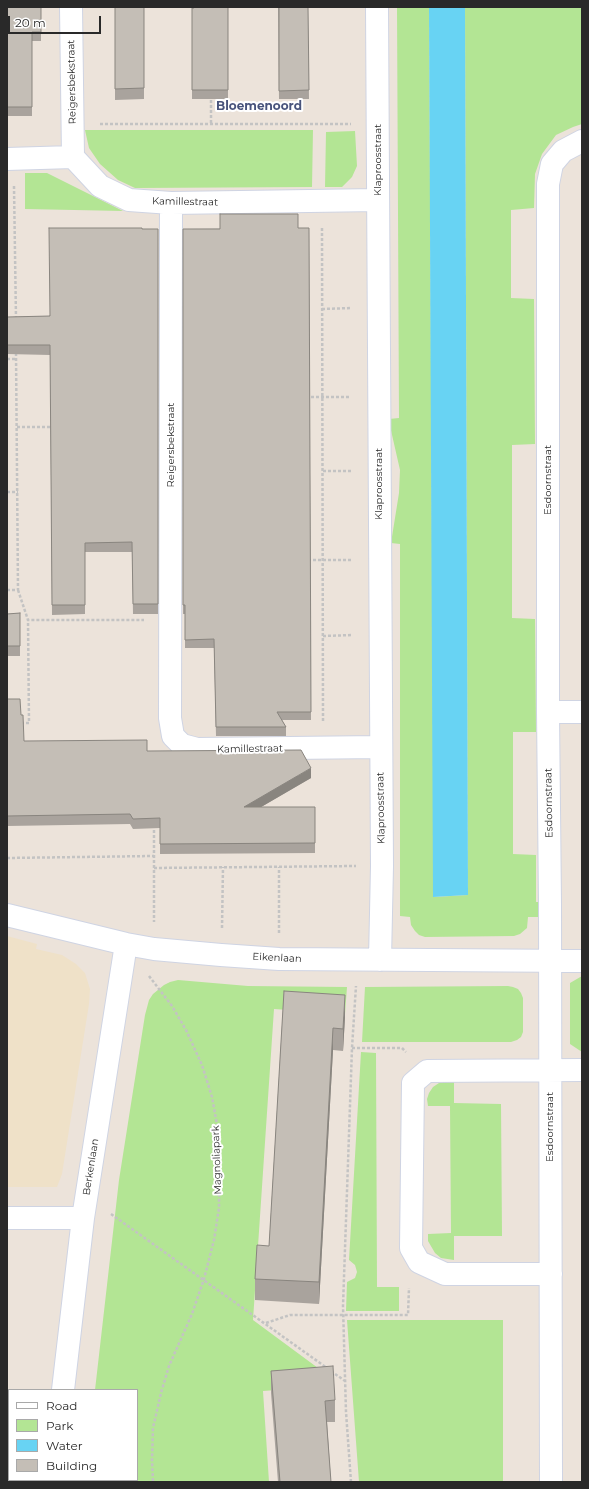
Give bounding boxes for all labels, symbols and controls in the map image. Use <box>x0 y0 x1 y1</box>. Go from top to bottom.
scale bar <box>10 8 103 34</box>
text: 20 m <box>15 15 46 30</box>
street label: Reigersbekstraat <box>65 40 79 124</box>
district label: Bloemenoord <box>216 99 302 113</box>
street label: Klaproosstraat <box>372 124 384 196</box>
street label: Kamillestraat <box>152 195 218 209</box>
street label: Reigersbekstraat <box>165 403 177 487</box>
street label: Esdoornstraat <box>542 445 554 515</box>
street label: Klaproosstraat <box>373 448 385 520</box>
street label: Kamillestraat <box>217 742 283 756</box>
street label: Esdoornstraat <box>542 768 556 838</box>
street label: Klaproosstraat <box>374 772 388 844</box>
street label: Eikenlaan <box>252 951 302 965</box>
street label: Esdoornstraat <box>544 1092 556 1162</box>
street label: Magnoliapark <box>210 1125 224 1195</box>
street label: Berkenlaan <box>81 1138 101 1196</box>
legend <box>8 1389 138 1481</box>
text: Road <box>46 1398 77 1413</box>
text: Park <box>46 1418 73 1433</box>
text: Water <box>46 1438 82 1453</box>
text: Building <box>46 1458 97 1473</box>

